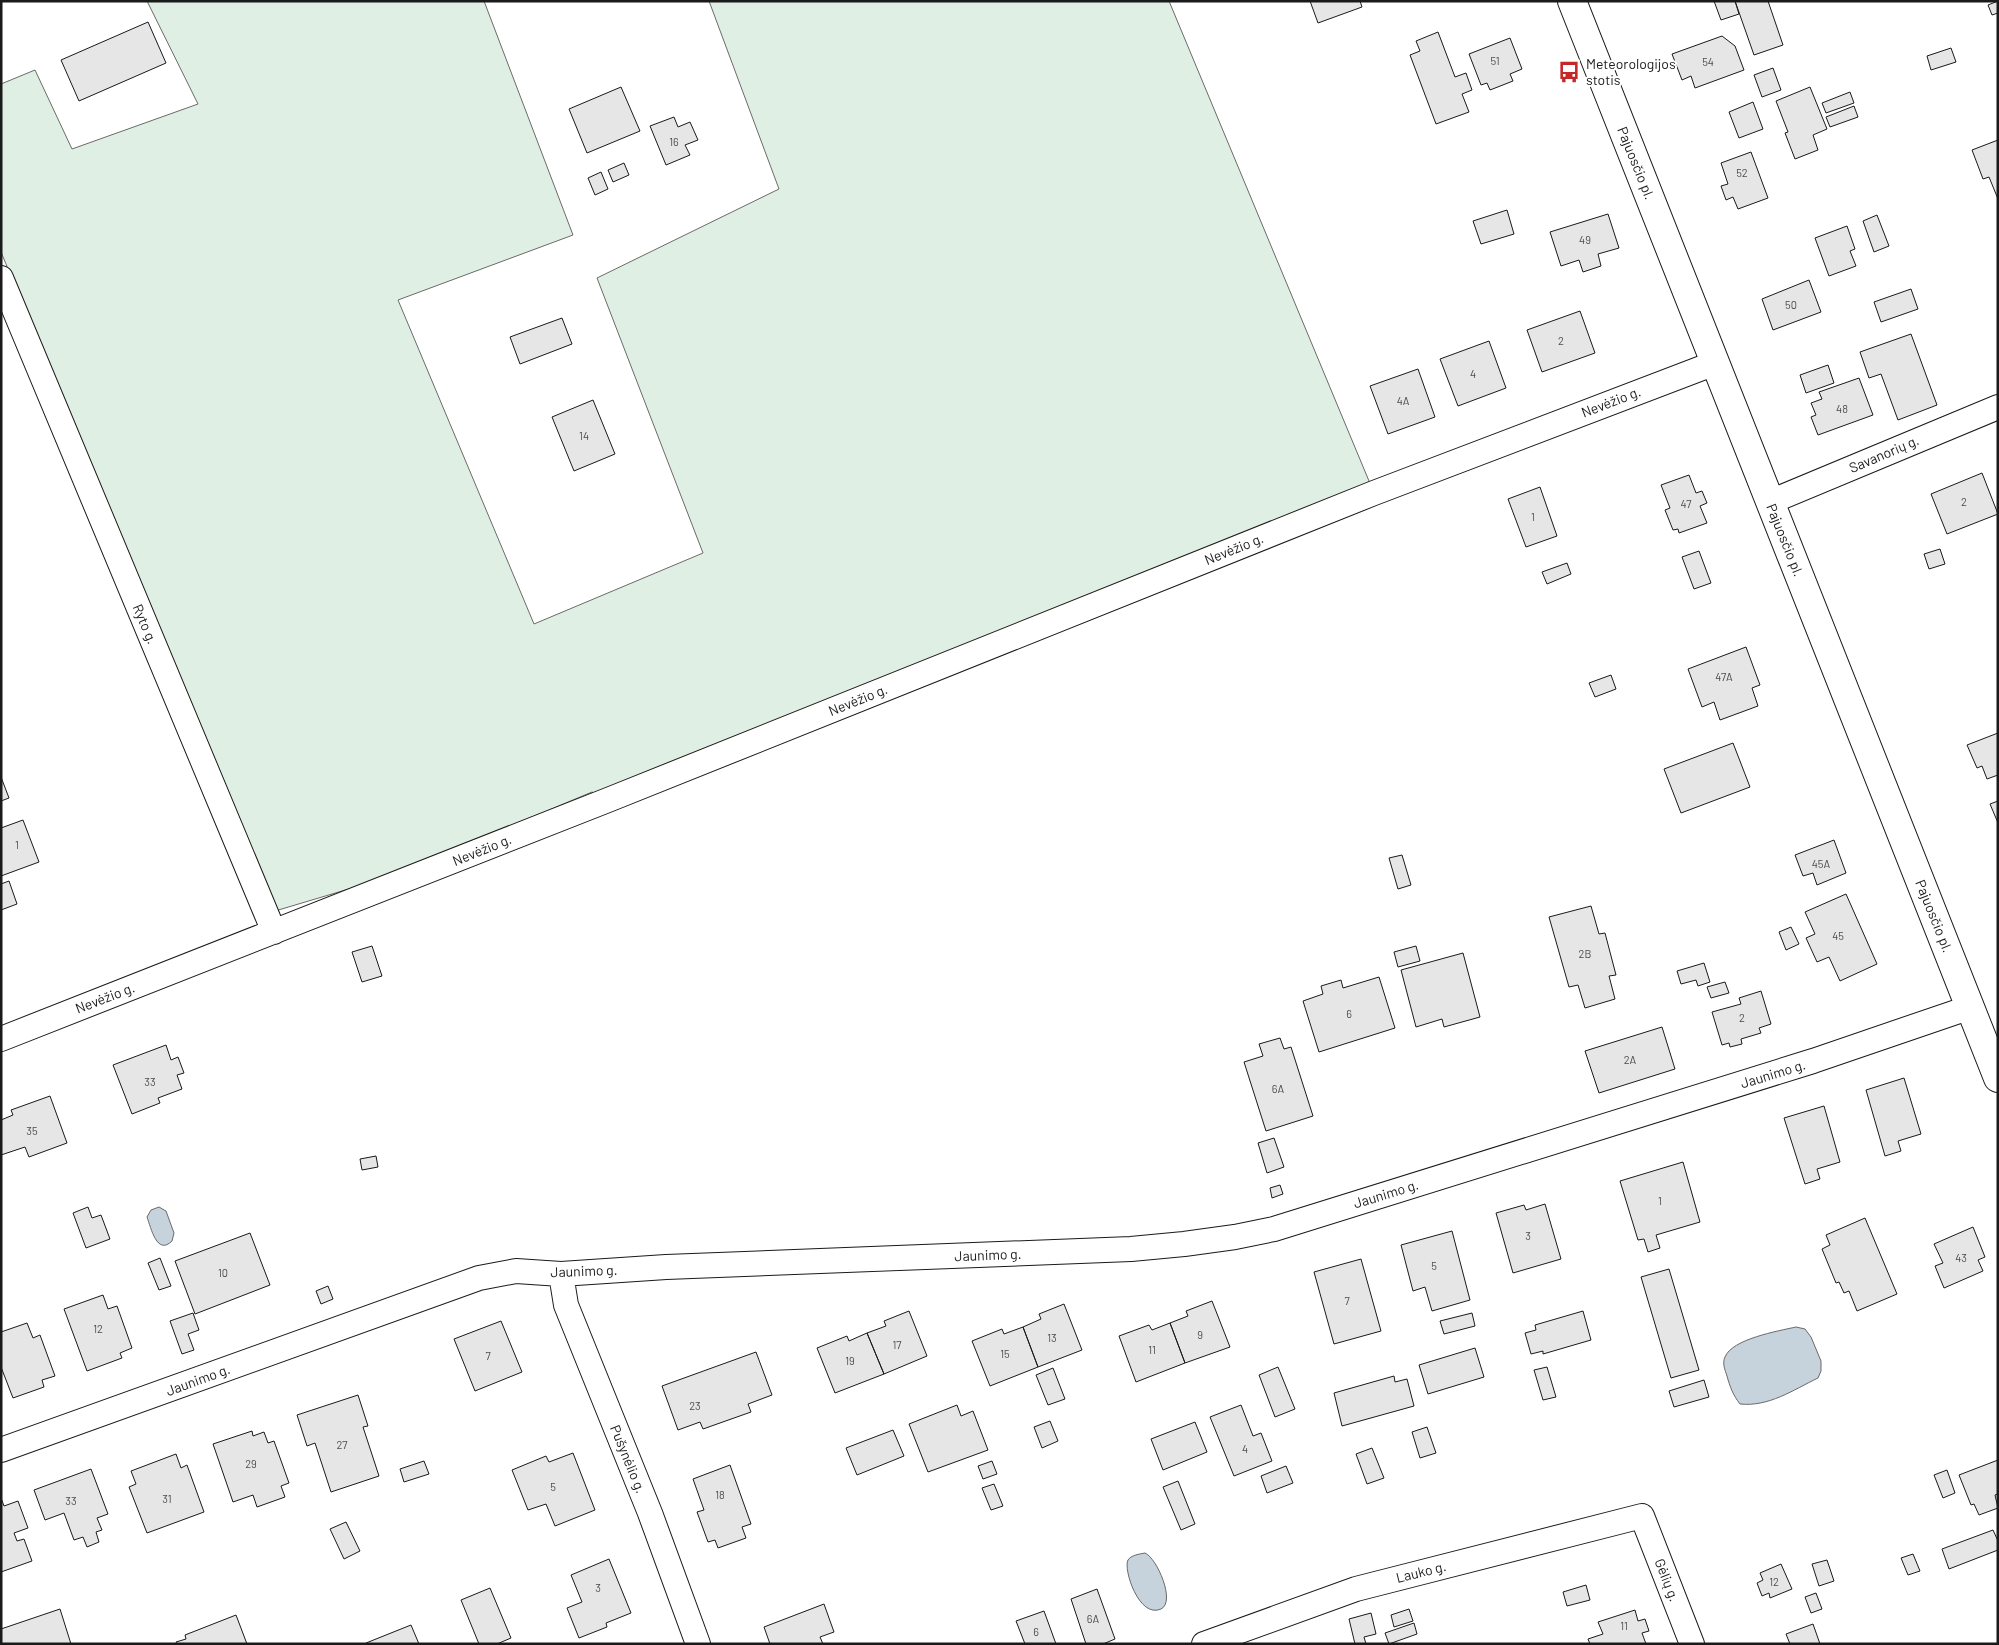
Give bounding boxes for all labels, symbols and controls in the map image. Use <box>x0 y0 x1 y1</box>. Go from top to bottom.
house number: 51 <box>1490 54 1500 67</box>
place label: Meteorologijos stotis <box>1586 55 1676 88</box>
house number: 54 <box>1702 55 1714 68</box>
bus stop icon: Meteorologijos stotis <box>1556 59 1582 85</box>
street label: Pajuosčio pl. <box>1614 124 1659 202</box>
house number: 16 <box>669 135 679 148</box>
house number: 52 <box>1736 166 1748 179</box>
house number: 49 <box>1579 233 1591 246</box>
house number: 50 <box>1785 298 1797 311</box>
house number: 2 <box>1558 334 1564 347</box>
house number: 4 <box>1470 367 1476 380</box>
street label: Nevėžio g. <box>1579 382 1643 421</box>
house number: 4A <box>1397 394 1410 407</box>
house number: 48 <box>1836 402 1848 415</box>
house number: 14 <box>579 429 589 442</box>
street label: Savanorių g. <box>1846 431 1921 476</box>
house number: 2 <box>1961 495 1967 508</box>
house number: 47 <box>1681 497 1691 510</box>
street label: Pajuosčio pl. <box>1763 501 1808 579</box>
house number: 1 <box>1531 510 1535 523</box>
street label: Nevėžio g. <box>1202 529 1266 568</box>
street label: Ryto g. <box>129 601 161 646</box>
house number: 47A <box>1715 670 1733 683</box>
street label: Nevėžio g. <box>826 680 890 719</box>
street label: Nevėžio g. <box>450 830 514 869</box>
house number: 1 <box>15 838 19 851</box>
house number: 45A <box>1812 857 1831 870</box>
street label: Pajuosčio pl. <box>1912 877 1957 955</box>
house number: 45 <box>1832 929 1844 942</box>
house number: 2B <box>1579 947 1591 960</box>
street label: Nevėžio g. <box>73 978 137 1017</box>
house number: 6 <box>1346 1007 1352 1020</box>
house number: 2 <box>1739 1011 1745 1024</box>
house number: 2A <box>1624 1053 1637 1066</box>
street label: Jaunimo g. <box>1738 1056 1807 1091</box>
house number: 33 <box>144 1075 156 1088</box>
house number: 6A <box>1272 1082 1284 1095</box>
house number: 35 <box>26 1124 38 1137</box>
street label: Jaunimo g. <box>1351 1176 1420 1211</box>
house number: 1 <box>1658 1194 1662 1207</box>
house number: 3 <box>1525 1229 1531 1242</box>
street label: Jaunimo g. <box>954 1245 1022 1264</box>
house number: 43 <box>1955 1251 1967 1264</box>
house number: 5 <box>1431 1259 1437 1272</box>
street label: Jaunimo g. <box>550 1261 618 1280</box>
house number: 10 <box>218 1266 228 1279</box>
house number: 7 <box>1344 1294 1350 1307</box>
house number: 12 <box>93 1322 103 1335</box>
house number: 9 <box>1197 1328 1203 1341</box>
house number: 13 <box>1047 1331 1057 1344</box>
house number: 17 <box>892 1338 902 1351</box>
house number: 11 <box>1148 1343 1156 1356</box>
house number: 15 <box>1000 1347 1010 1360</box>
house number: 7 <box>485 1349 491 1362</box>
house number: 19 <box>845 1354 855 1367</box>
street label: Jaunimo g. <box>163 1360 232 1399</box>
house number: 23 <box>689 1399 701 1412</box>
street label: Pušynėlio g. <box>607 1422 650 1495</box>
house number: 27 <box>336 1438 348 1451</box>
house number: 4 <box>1242 1442 1248 1455</box>
house number: 29 <box>245 1457 257 1470</box>
house number: 5 <box>550 1480 556 1493</box>
house number: 18 <box>715 1488 725 1501</box>
house number: 31 <box>162 1492 172 1505</box>
house number: 33 <box>65 1494 77 1507</box>
street label: Gėlių g. <box>1652 1556 1683 1604</box>
street label: Lauko g. <box>1394 1557 1448 1586</box>
house number: 12 <box>1769 1575 1779 1588</box>
house number: 3 <box>595 1581 601 1594</box>
house number: 6A <box>1087 1612 1099 1625</box>
house number: 11 <box>1620 1619 1628 1632</box>
house number: 6 <box>1033 1625 1039 1638</box>

